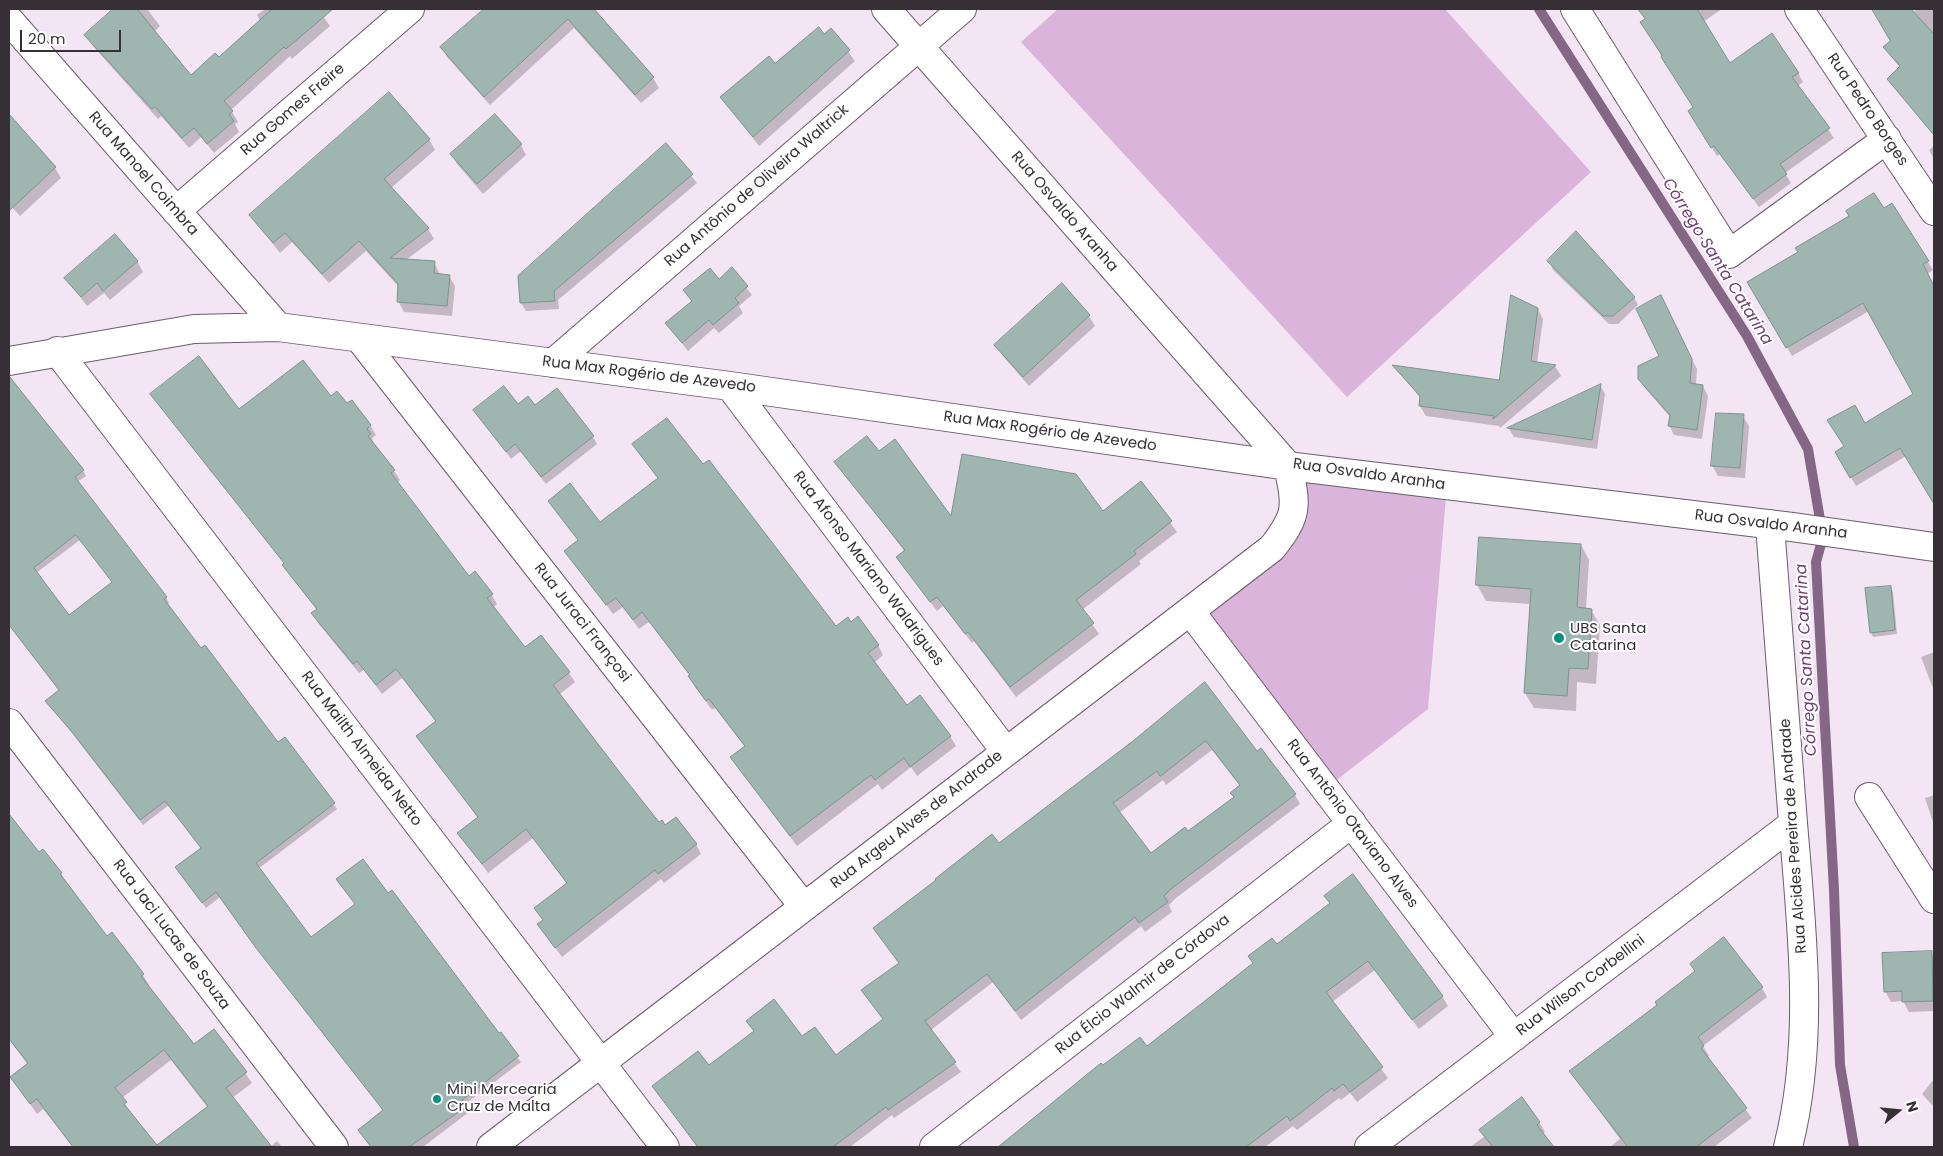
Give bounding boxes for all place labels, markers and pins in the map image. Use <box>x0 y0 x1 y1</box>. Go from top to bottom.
place label: UBS Santa Catarina <box>1570 620 1646 655</box>
marker: UBS Santa Catarina <box>1552 631 1566 645</box>
place label: Mini Mercearia Cruz de Malta <box>447 1081 557 1116</box>
marker: Mini Mercearia Cruz de Malta <box>431 1093 443 1105</box>

